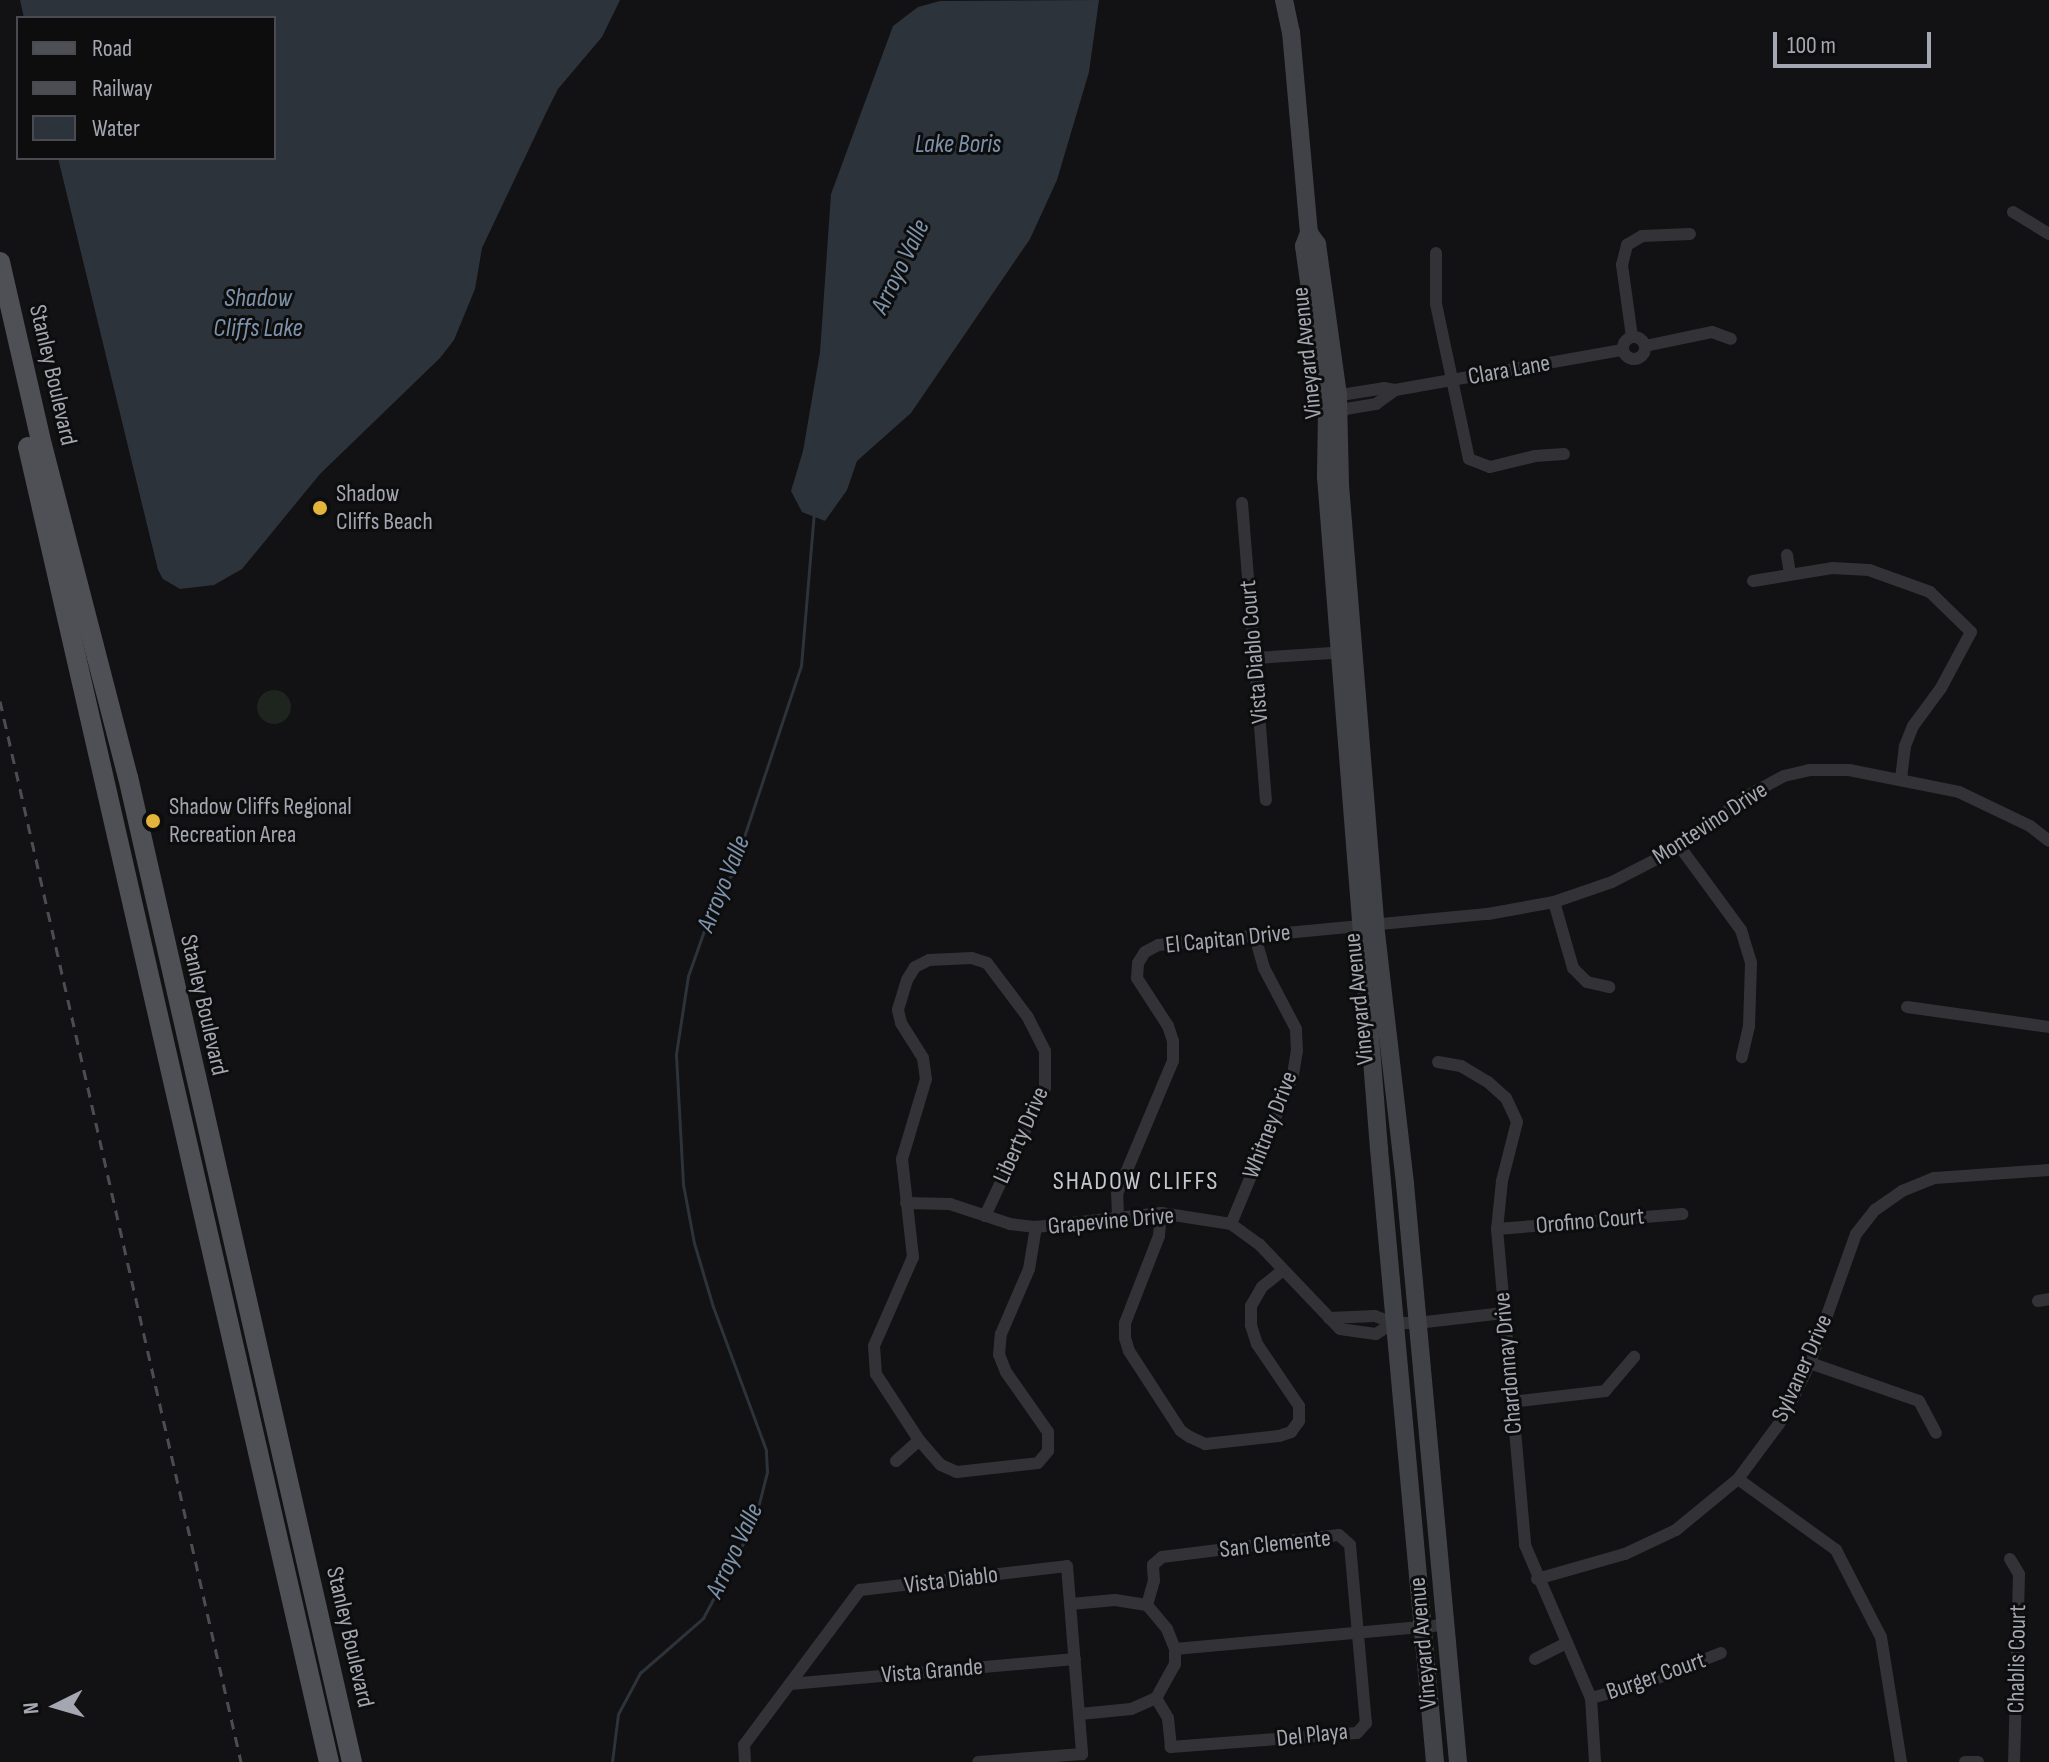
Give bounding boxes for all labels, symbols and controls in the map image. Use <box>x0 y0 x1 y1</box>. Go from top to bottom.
legend <box>16 16 276 160</box>
scale bar <box>1777 16 1935 66</box>
text: 100 m <box>1787 31 1836 60</box>
text: Road <box>92 34 132 63</box>
text: Railway <box>92 74 152 103</box>
text: Water <box>92 114 140 143</box>
water label: Lake Boris <box>915 129 1001 161</box>
water label: Arroyo Valle <box>865 215 937 319</box>
water label: Shadow Cliffs Lake <box>213 283 303 344</box>
street label: Vineyard Avenue <box>1286 286 1328 420</box>
street label: Stanley Boulevard <box>23 302 83 448</box>
street label: Clara Lane <box>1466 349 1552 391</box>
place label: Shadow Cliffs Beach <box>336 480 433 536</box>
marker: Shadow Cliffs Beach <box>311 499 329 517</box>
street label: Vista Diablo Court <box>1233 579 1275 725</box>
street label: Montevino Drive <box>1647 775 1773 871</box>
place label: Shadow Cliffs Regional Recreation Area <box>169 793 352 849</box>
marker: Shadow Cliffs Regional Recreation Area <box>144 812 162 830</box>
water label: Arroyo Valle <box>691 831 757 937</box>
street label: El Capitan Drive <box>1164 918 1292 960</box>
street label: Stanley Boulevard <box>174 932 234 1078</box>
street label: Vineyard Avenue <box>1338 932 1380 1066</box>
street label: Whitney Drive <box>1236 1067 1304 1183</box>
street label: Liberty Drive <box>987 1082 1055 1188</box>
district label: SHADOW CLIFFS <box>1053 1166 1219 1198</box>
street label: Grapevine Drive <box>1047 1201 1175 1241</box>
street label: Orofino Court <box>1535 1202 1645 1240</box>
street label: Chardonnay Drive <box>1487 1291 1529 1435</box>
street label: Sylvaner Drive <box>1766 1310 1838 1426</box>
water label: Arroyo Valle <box>700 1499 770 1603</box>
street label: San Clemente <box>1218 1524 1332 1564</box>
street label: Vista Diablo <box>903 1560 999 1600</box>
street label: Stanley Boulevard <box>320 1564 380 1710</box>
street label: Vineyard Avenue <box>1403 1576 1443 1710</box>
street label: Chablis Court <box>2002 1604 2032 1714</box>
street label: Burger Court <box>1603 1646 1709 1706</box>
street label: Vista Grande <box>880 1652 984 1690</box>
north arrow <box>16 1666 96 1746</box>
text: N <box>18 1701 46 1715</box>
street label: Del Playa <box>1275 1717 1349 1753</box>

